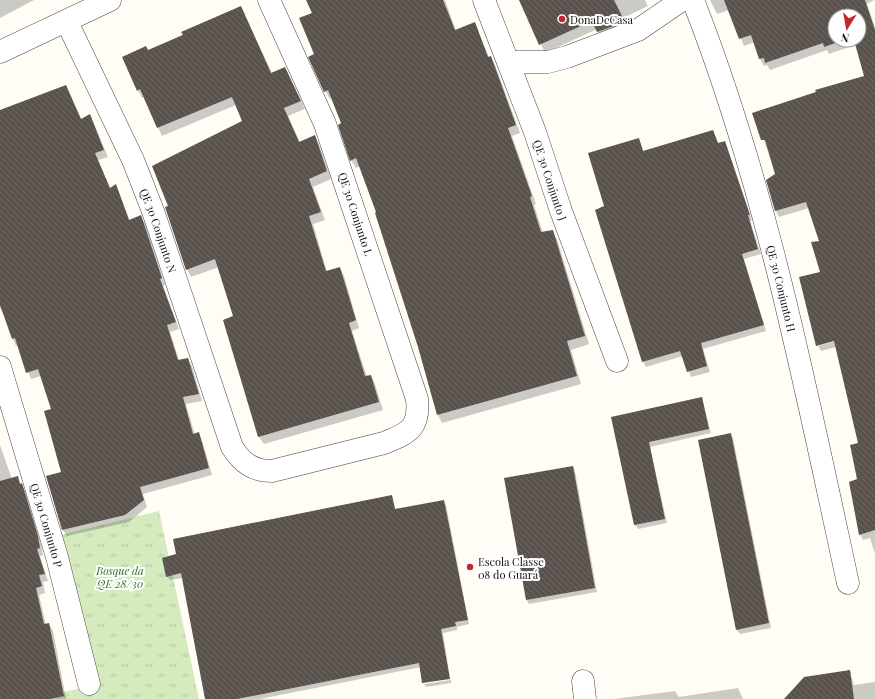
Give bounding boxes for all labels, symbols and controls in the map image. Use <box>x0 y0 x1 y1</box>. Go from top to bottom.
north arrow <box>827 8 867 48</box>
place label: DonaDeCasa <box>570 12 634 27</box>
marker: DonaDeCasa <box>557 14 567 24</box>
text: N <box>840 30 850 46</box>
street label: QE 30 Conjunto J <box>530 138 571 223</box>
street label: QE 30 Conjunto L <box>335 170 377 258</box>
street label: QE 30 Conjunto N <box>137 186 181 275</box>
street label: QE 30 Conjunto H <box>764 243 800 333</box>
street label: QE 30 Conjunto P <box>28 481 67 569</box>
place label: Escola Classe 08 do Guará <box>478 554 544 582</box>
marker: Escola Classe 08 do Guará <box>465 562 475 572</box>
park label: Bosque da QE 28/30 <box>95 563 144 591</box>

